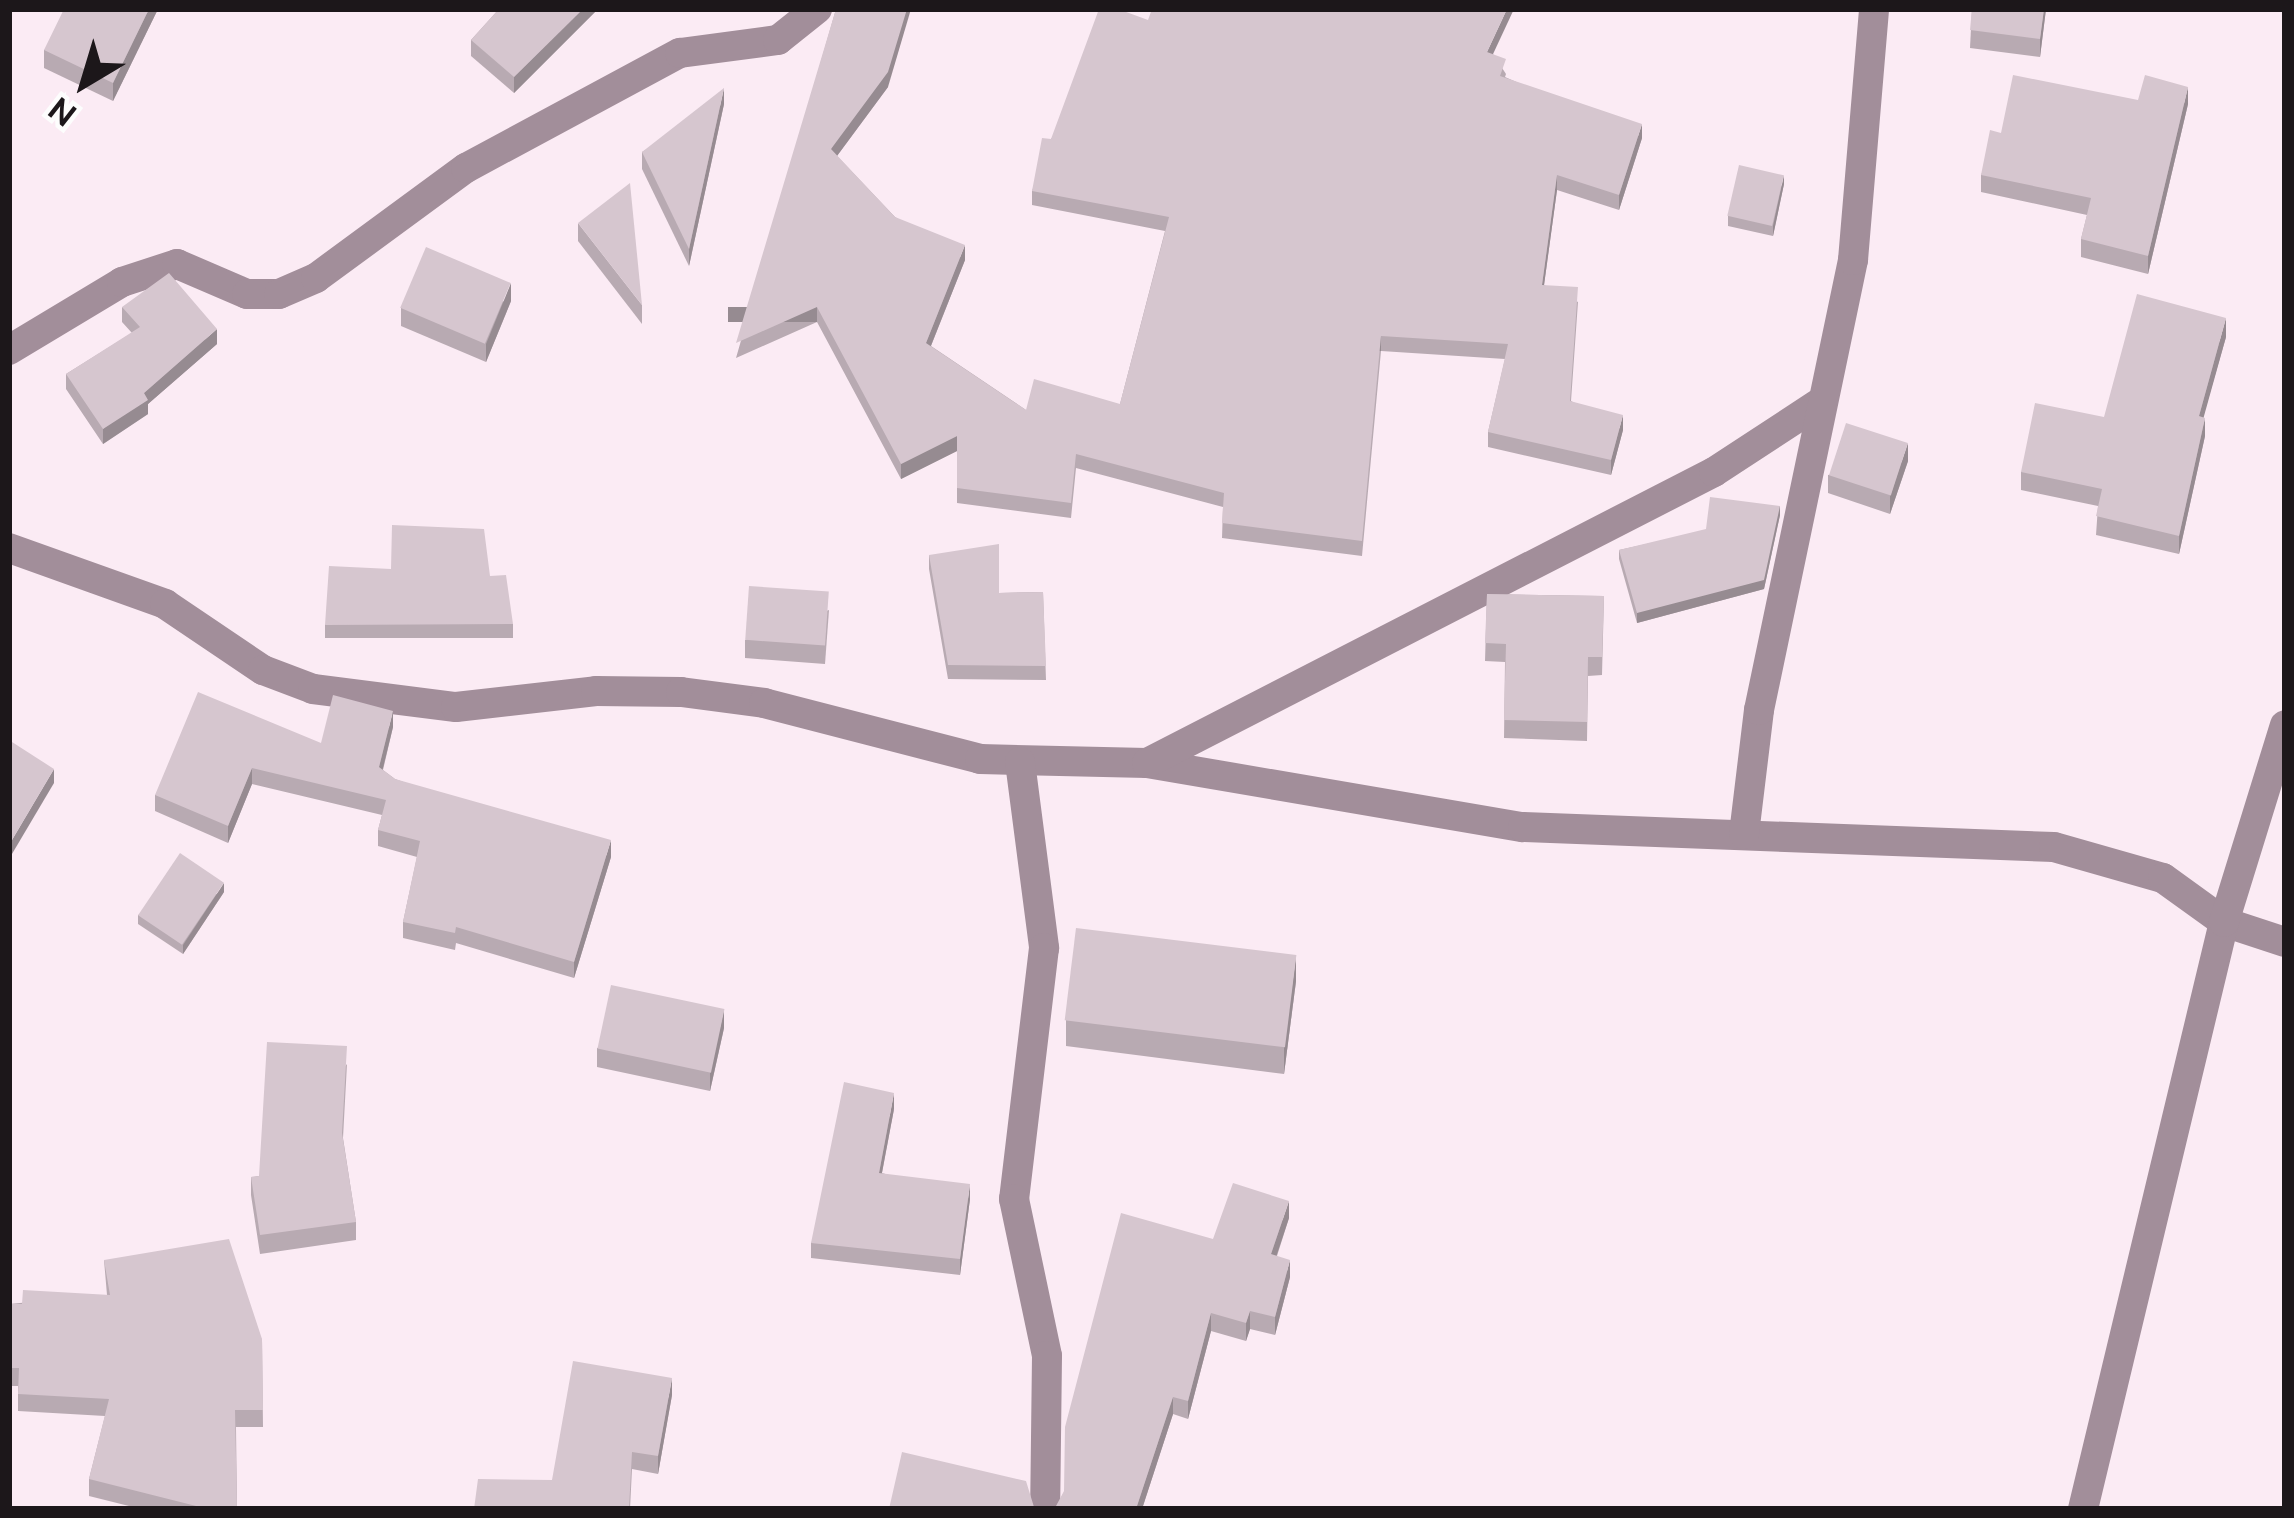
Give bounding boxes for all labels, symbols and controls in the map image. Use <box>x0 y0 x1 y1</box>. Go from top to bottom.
north arrow <box>24 24 144 144</box>
text: N <box>40 91 83 135</box>

